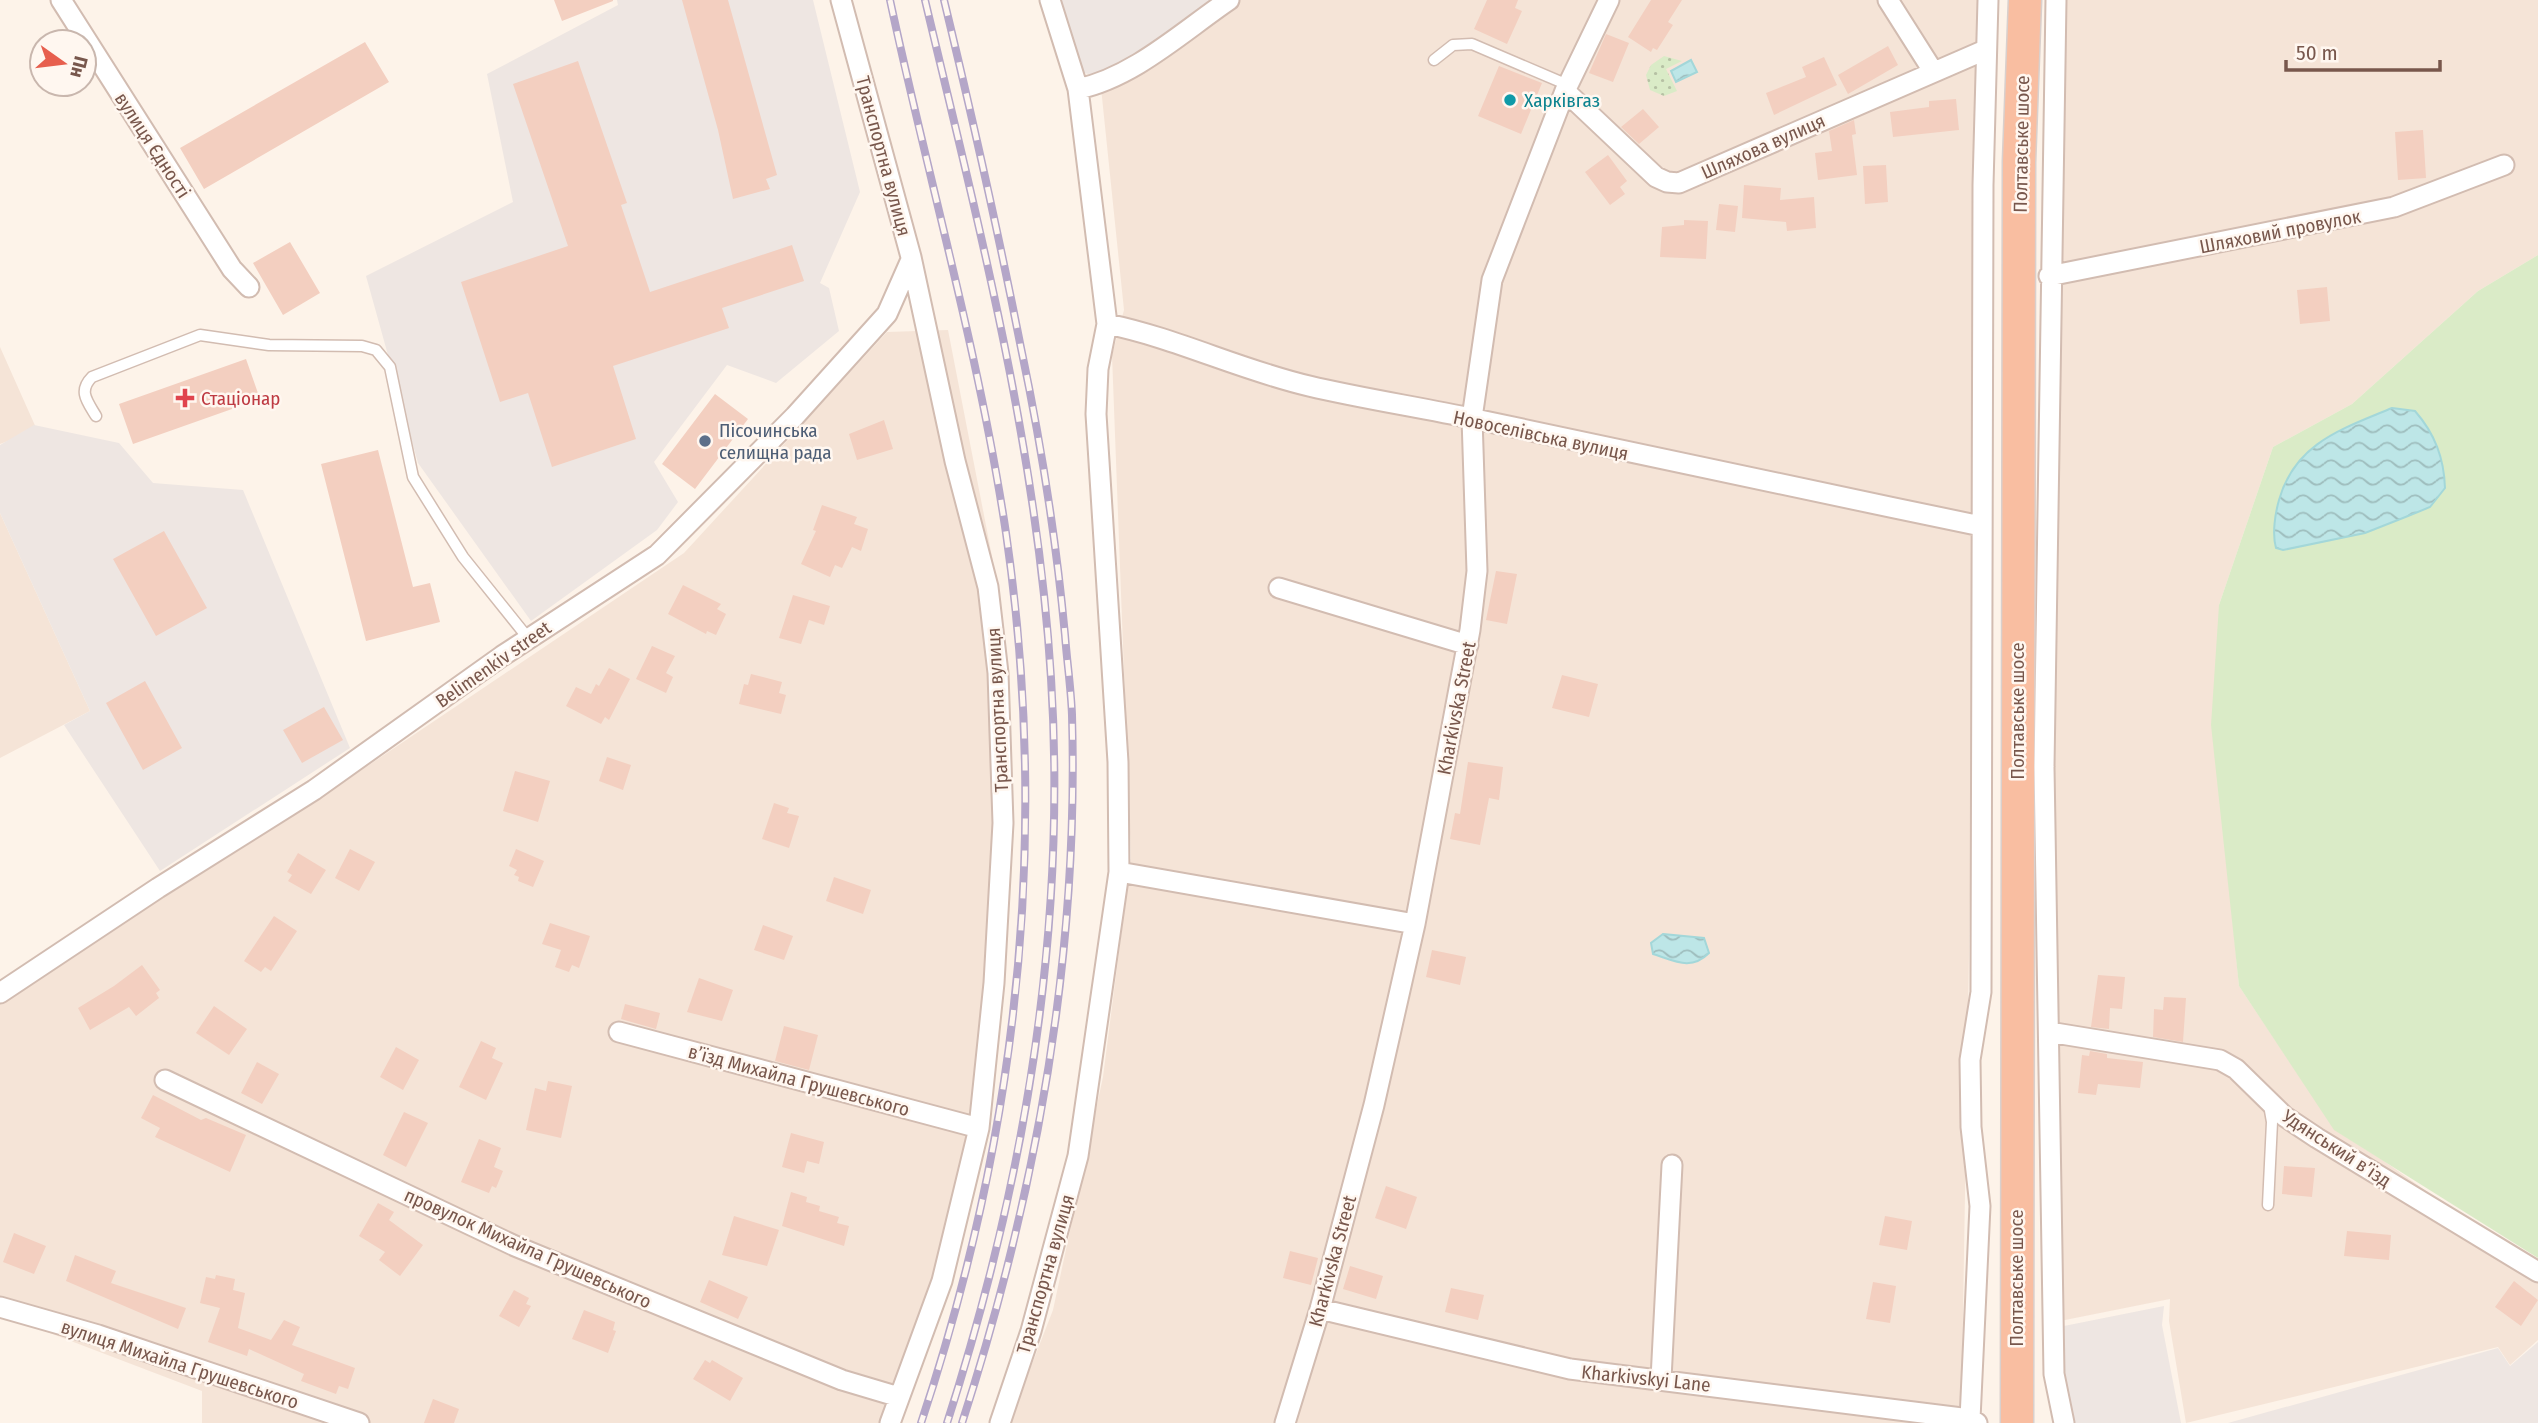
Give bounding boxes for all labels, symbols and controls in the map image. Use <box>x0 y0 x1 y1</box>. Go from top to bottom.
north arrow <box>28 28 98 98</box>
scale bar <box>2286 28 2440 72</box>
text: 50 m <box>2296 40 2338 66</box>
text: Пн <box>65 54 93 80</box>
street label: Транспортна вулиця <box>851 74 916 239</box>
street label: Полтавське шосе <box>2009 75 2034 213</box>
street label: вулиця Єдності <box>110 88 195 202</box>
place label: Харківгаз <box>1524 89 1600 112</box>
marker: Харківгаз <box>1502 92 1518 108</box>
street label: Шляхова вулиця <box>1698 109 1829 184</box>
street label: Шляховий провулок <box>2197 205 2363 258</box>
place label: Стаціонар <box>201 387 280 410</box>
marker: Стаціонар <box>175 388 195 408</box>
street label: Новоселівська вулиця <box>1451 406 1631 465</box>
place label: Пісочинська селищна рада <box>719 419 832 464</box>
marker: Пісочинська селищна рада <box>697 433 713 449</box>
street label: Belimenkiv street <box>431 616 556 713</box>
street label: Транспортна вулиця <box>982 627 1013 793</box>
street label: Kharkivska Street <box>1432 639 1481 777</box>
street label: Полтавське шосе <box>2006 642 2029 780</box>
street label: в’їзд Михайла Грушевського <box>686 1040 912 1121</box>
street label: Удянський в’їзд <box>2277 1104 2395 1192</box>
street label: провулок Михайла Грушевського <box>401 1183 655 1313</box>
street label: Транспортна вулиця <box>1012 1192 1079 1356</box>
street label: Kharkivska Street <box>1304 1192 1361 1329</box>
street label: Полтавське шосе <box>2005 1209 2028 1347</box>
street label: вулиця Михайла Грушевського <box>58 1315 302 1414</box>
street label: Kharkivskyi Lane <box>1580 1360 1712 1397</box>

